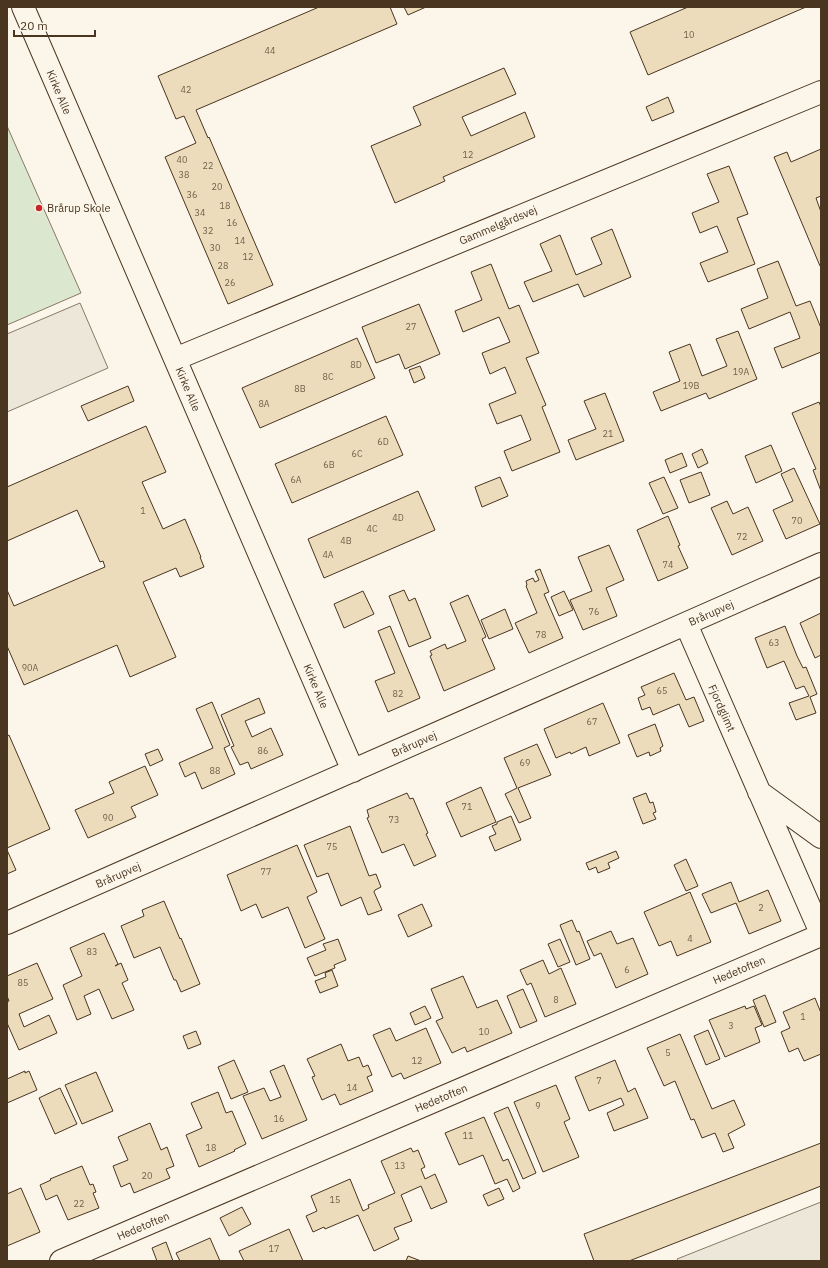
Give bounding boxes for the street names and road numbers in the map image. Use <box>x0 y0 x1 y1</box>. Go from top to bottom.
street label: Kirke Alle <box>43 68 75 116</box>
street label: Gammelgårdsvej <box>457 202 539 248</box>
street label: Kirke Alle <box>172 365 204 413</box>
street label: Brårupvej <box>686 597 736 629</box>
street label: Kirke Alle <box>300 662 332 710</box>
street label: Fjordglimt <box>705 682 739 734</box>
street label: Brårupvej <box>389 728 439 760</box>
street label: Brårupvej <box>93 859 143 891</box>
street label: Hedetoften <box>711 953 767 987</box>
street label: Hedetoften <box>413 1081 469 1115</box>
street label: Hedetoften <box>115 1209 171 1243</box>

